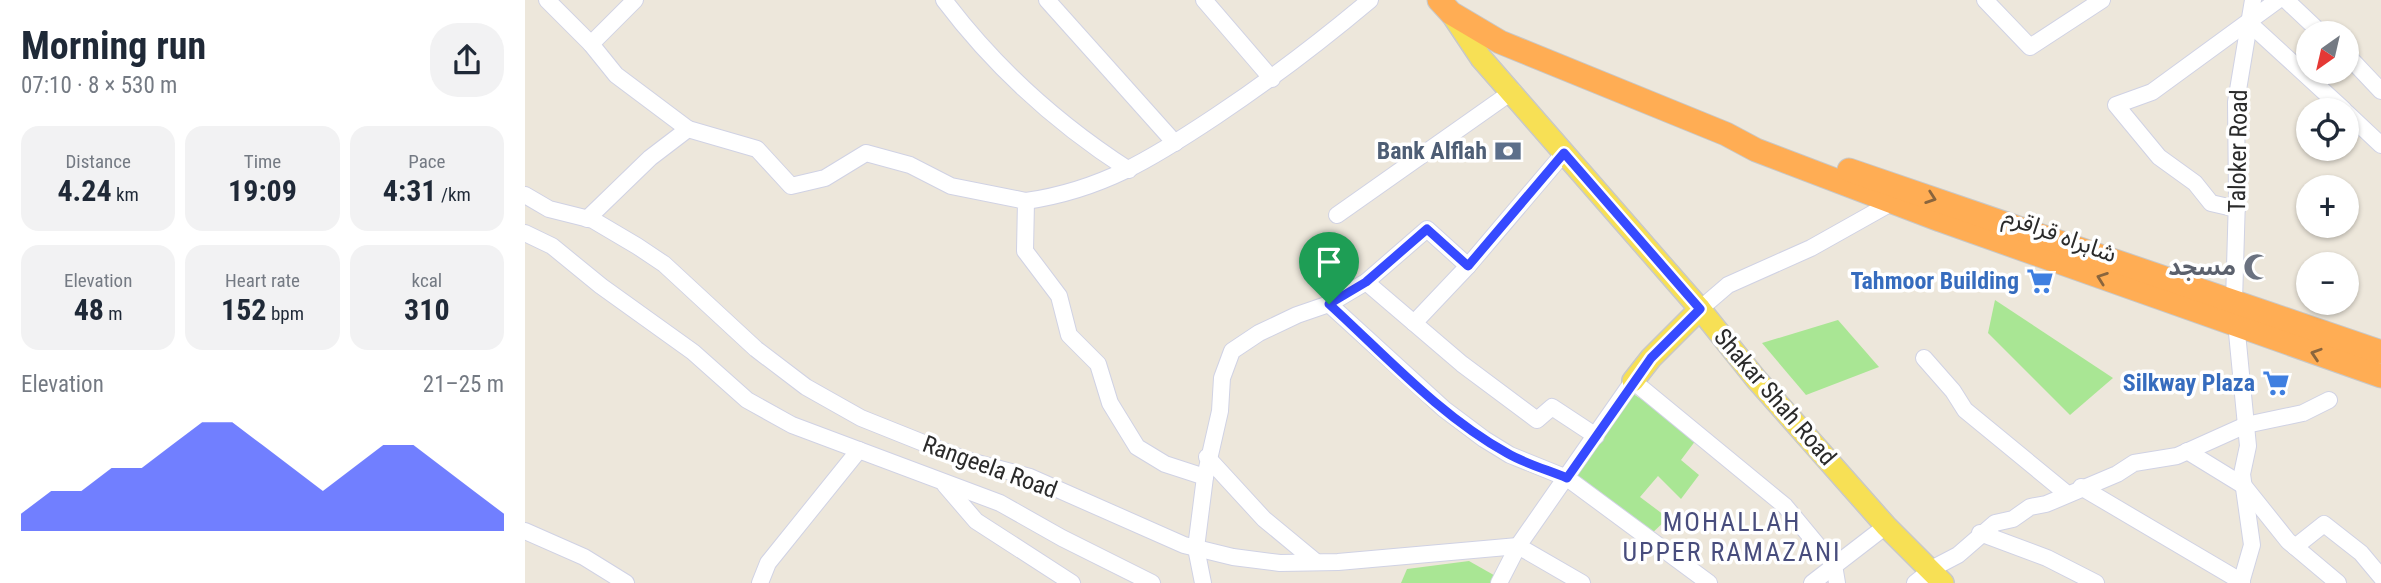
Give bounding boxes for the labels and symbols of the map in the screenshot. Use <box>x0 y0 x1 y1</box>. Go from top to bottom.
north arrow <box>2296 21 2359 84</box>
street label: Taloker Road <box>2223 89 2253 213</box>
bank icon: Bank Alflah <box>1493 136 1523 166</box>
place label: Bank Alflah <box>1377 137 1487 165</box>
one-way arrow <box>1924 190 1936 204</box>
street label: شاہراہ قراقرم <box>1998 202 2120 272</box>
pin <box>1299 232 1359 304</box>
mosque icon: مسجد <box>2242 252 2272 282</box>
place label: مسجد <box>2168 253 2236 281</box>
supermarket icon: Tahmoor Building <box>2025 266 2055 296</box>
place label: Tahmoor Building <box>1850 267 2019 295</box>
one-way arrow <box>2097 272 2109 286</box>
street label: Shakar Shah Road <box>1708 323 1842 471</box>
one-way arrow <box>2311 348 2323 363</box>
supermarket icon: Silkway Plaza <box>2261 368 2291 398</box>
place label: Silkway Plaza <box>2123 369 2255 397</box>
street label: Rangeela Road <box>919 430 1061 504</box>
district label: MOHALLAH UPPER RAMAZANI <box>1622 507 1842 567</box>

